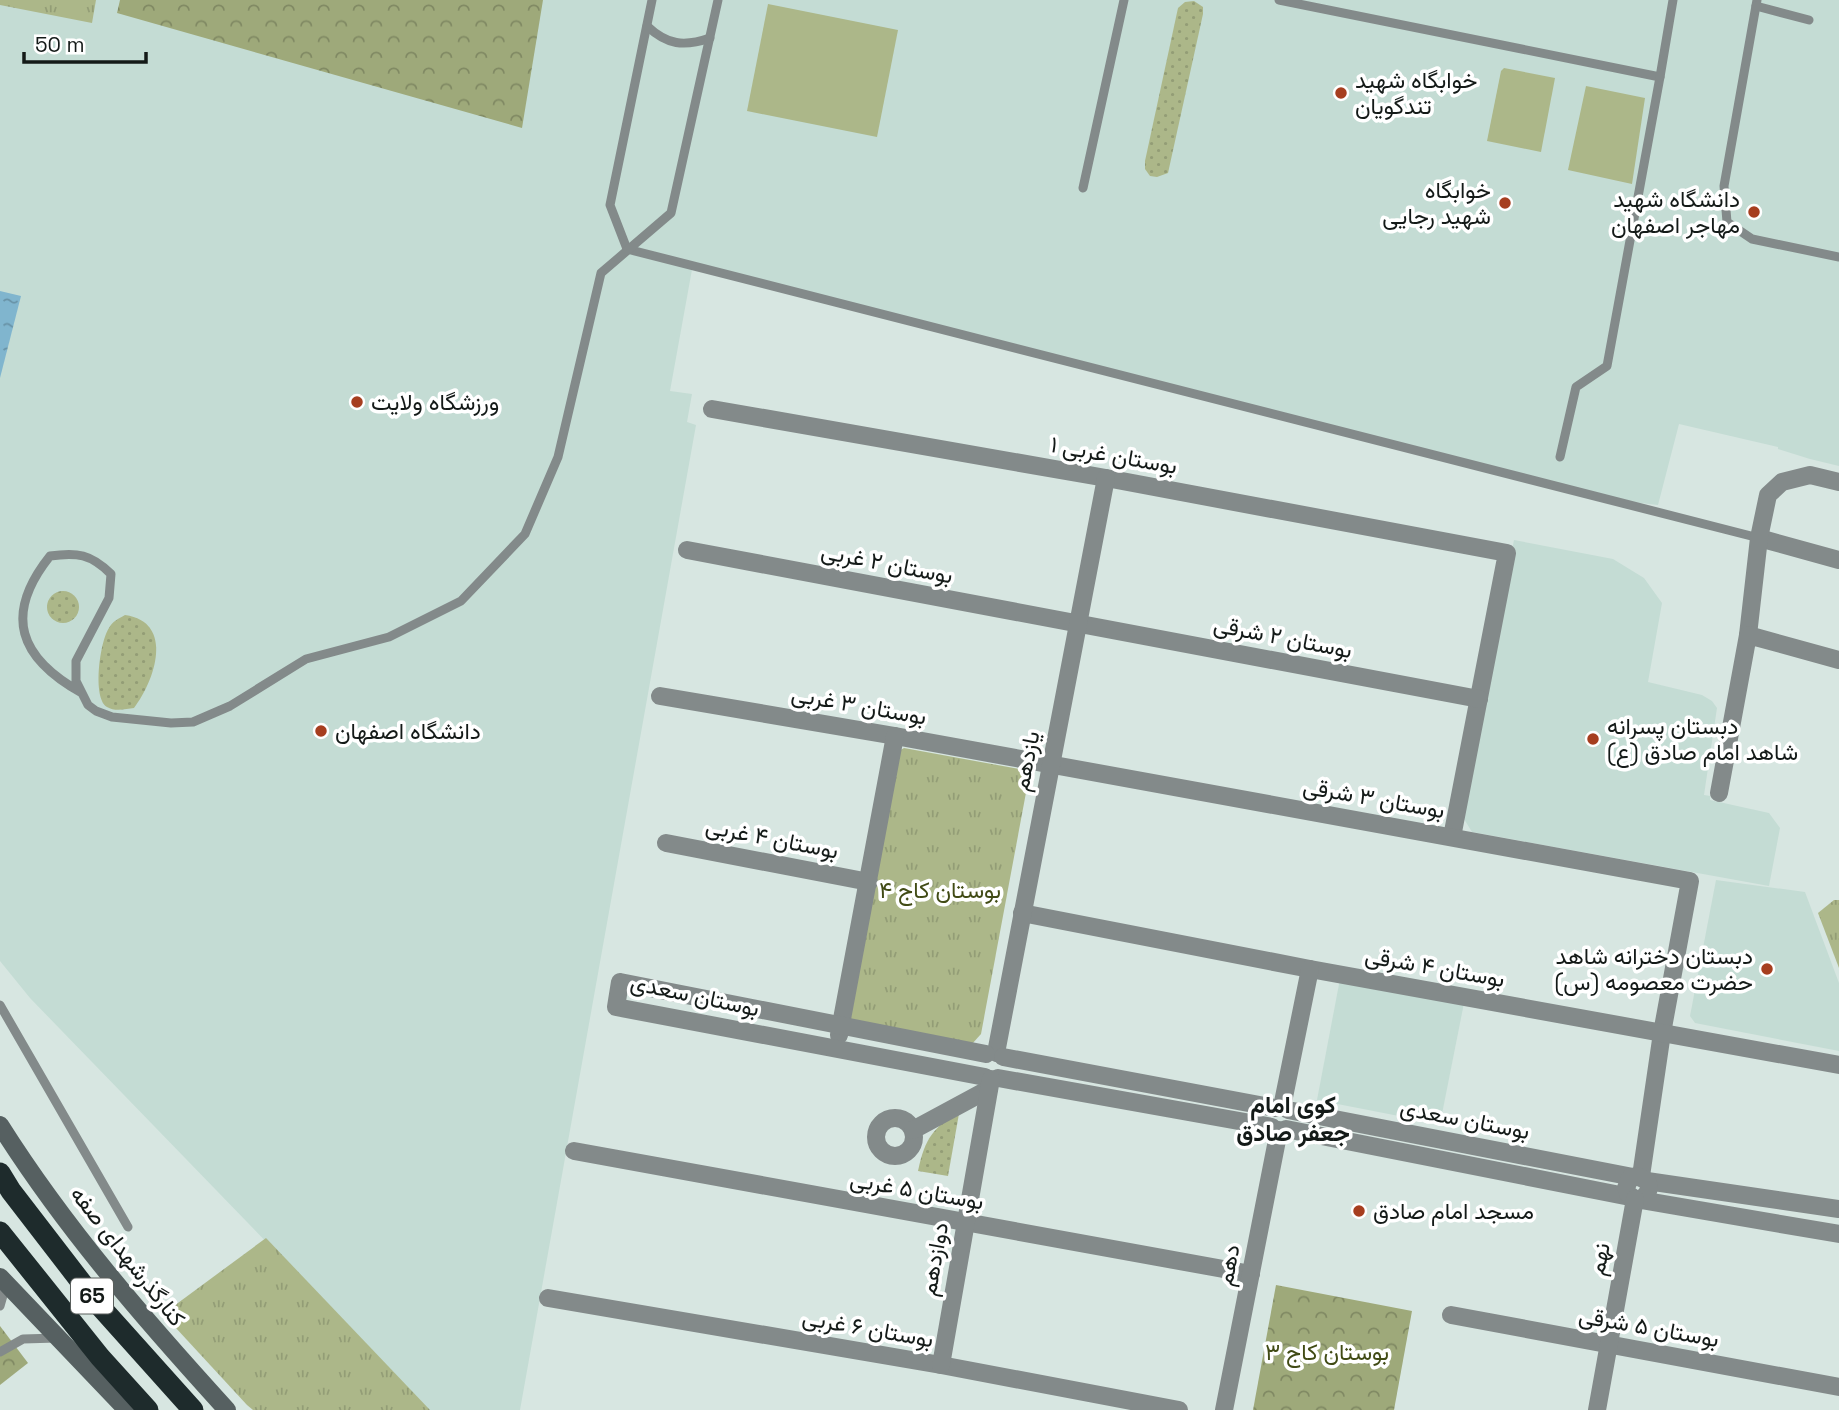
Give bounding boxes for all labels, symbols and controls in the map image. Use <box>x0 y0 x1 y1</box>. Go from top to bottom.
scale bar <box>24 21 147 65</box>
text: 50 m <box>35 31 85 58</box>
place label: خوابگاه شهید تندگویان <box>1355 65 1477 121</box>
marker: خوابگاه شهید تندگویان <box>1333 85 1349 101</box>
place label: خوابگاه شهید رجایی <box>1382 175 1491 231</box>
place label: دانشگاه شهید مهاجر اصفهان <box>1611 184 1740 240</box>
marker: خوابگاه شهید رجایی <box>1497 195 1513 211</box>
marker: دانشگاه شهید مهاجر اصفهان <box>1746 204 1762 220</box>
place label: ورزشگاه ولایت <box>371 387 499 417</box>
marker: ورزشگاه ولایت <box>349 394 365 410</box>
street label: بوستان غربی ۱ <box>1048 429 1180 481</box>
street label: بوستان ۲ غربی <box>819 536 955 590</box>
street label: بوستان ۲ شرقی <box>1211 609 1355 665</box>
street label: بوستان ۳ غربی <box>789 678 929 732</box>
place label: دبستان پسرانه شاهد امام صادق (ع) <box>1607 711 1798 768</box>
place label: دانشگاه اصفهان <box>335 716 481 746</box>
marker: دانشگاه اصفهان <box>313 723 329 739</box>
street label: یازدهم <box>1005 728 1047 794</box>
marker: دبستان پسرانه شاهد امام صادق (ع) <box>1585 731 1601 747</box>
street label: بوستان ۳ شرقی <box>1301 771 1447 825</box>
street label: بوستان ۴ غربی <box>703 810 841 866</box>
park label: بوستان کاج ۴ <box>879 875 1001 906</box>
street label: بوستان ۴ شرقی <box>1363 940 1507 994</box>
place label: دبستان دخترانه شاهد حضرت معصومه (س) <box>1555 941 1753 997</box>
marker: دبستان دخترانه شاهد حضرت معصومه (س) <box>1759 961 1775 977</box>
street label: بوستان سعدی <box>628 967 762 1023</box>
district label: کوی امام جعفر صادق <box>1236 1089 1350 1148</box>
street label: بوستان سعدی <box>1398 1092 1532 1146</box>
street label: بوستان ۵ غربی <box>848 1163 986 1217</box>
street label: کنارگذرشهدای صفه <box>64 1180 192 1332</box>
place label: مسجد امام صادق <box>1373 1196 1534 1226</box>
marker: مسجد امام صادق <box>1351 1203 1367 1219</box>
street label: دوازدهم <box>913 1220 955 1298</box>
street label: نهم <box>1581 1240 1617 1278</box>
street label: دهم <box>1209 1242 1247 1288</box>
road number: 65 <box>71 1278 113 1314</box>
street label: بوستان ۵ شرقی <box>1577 1300 1721 1354</box>
street label: بوستان ۶ غربی <box>800 1302 936 1354</box>
park label: بوستان کاج ۳ <box>1265 1337 1389 1368</box>

